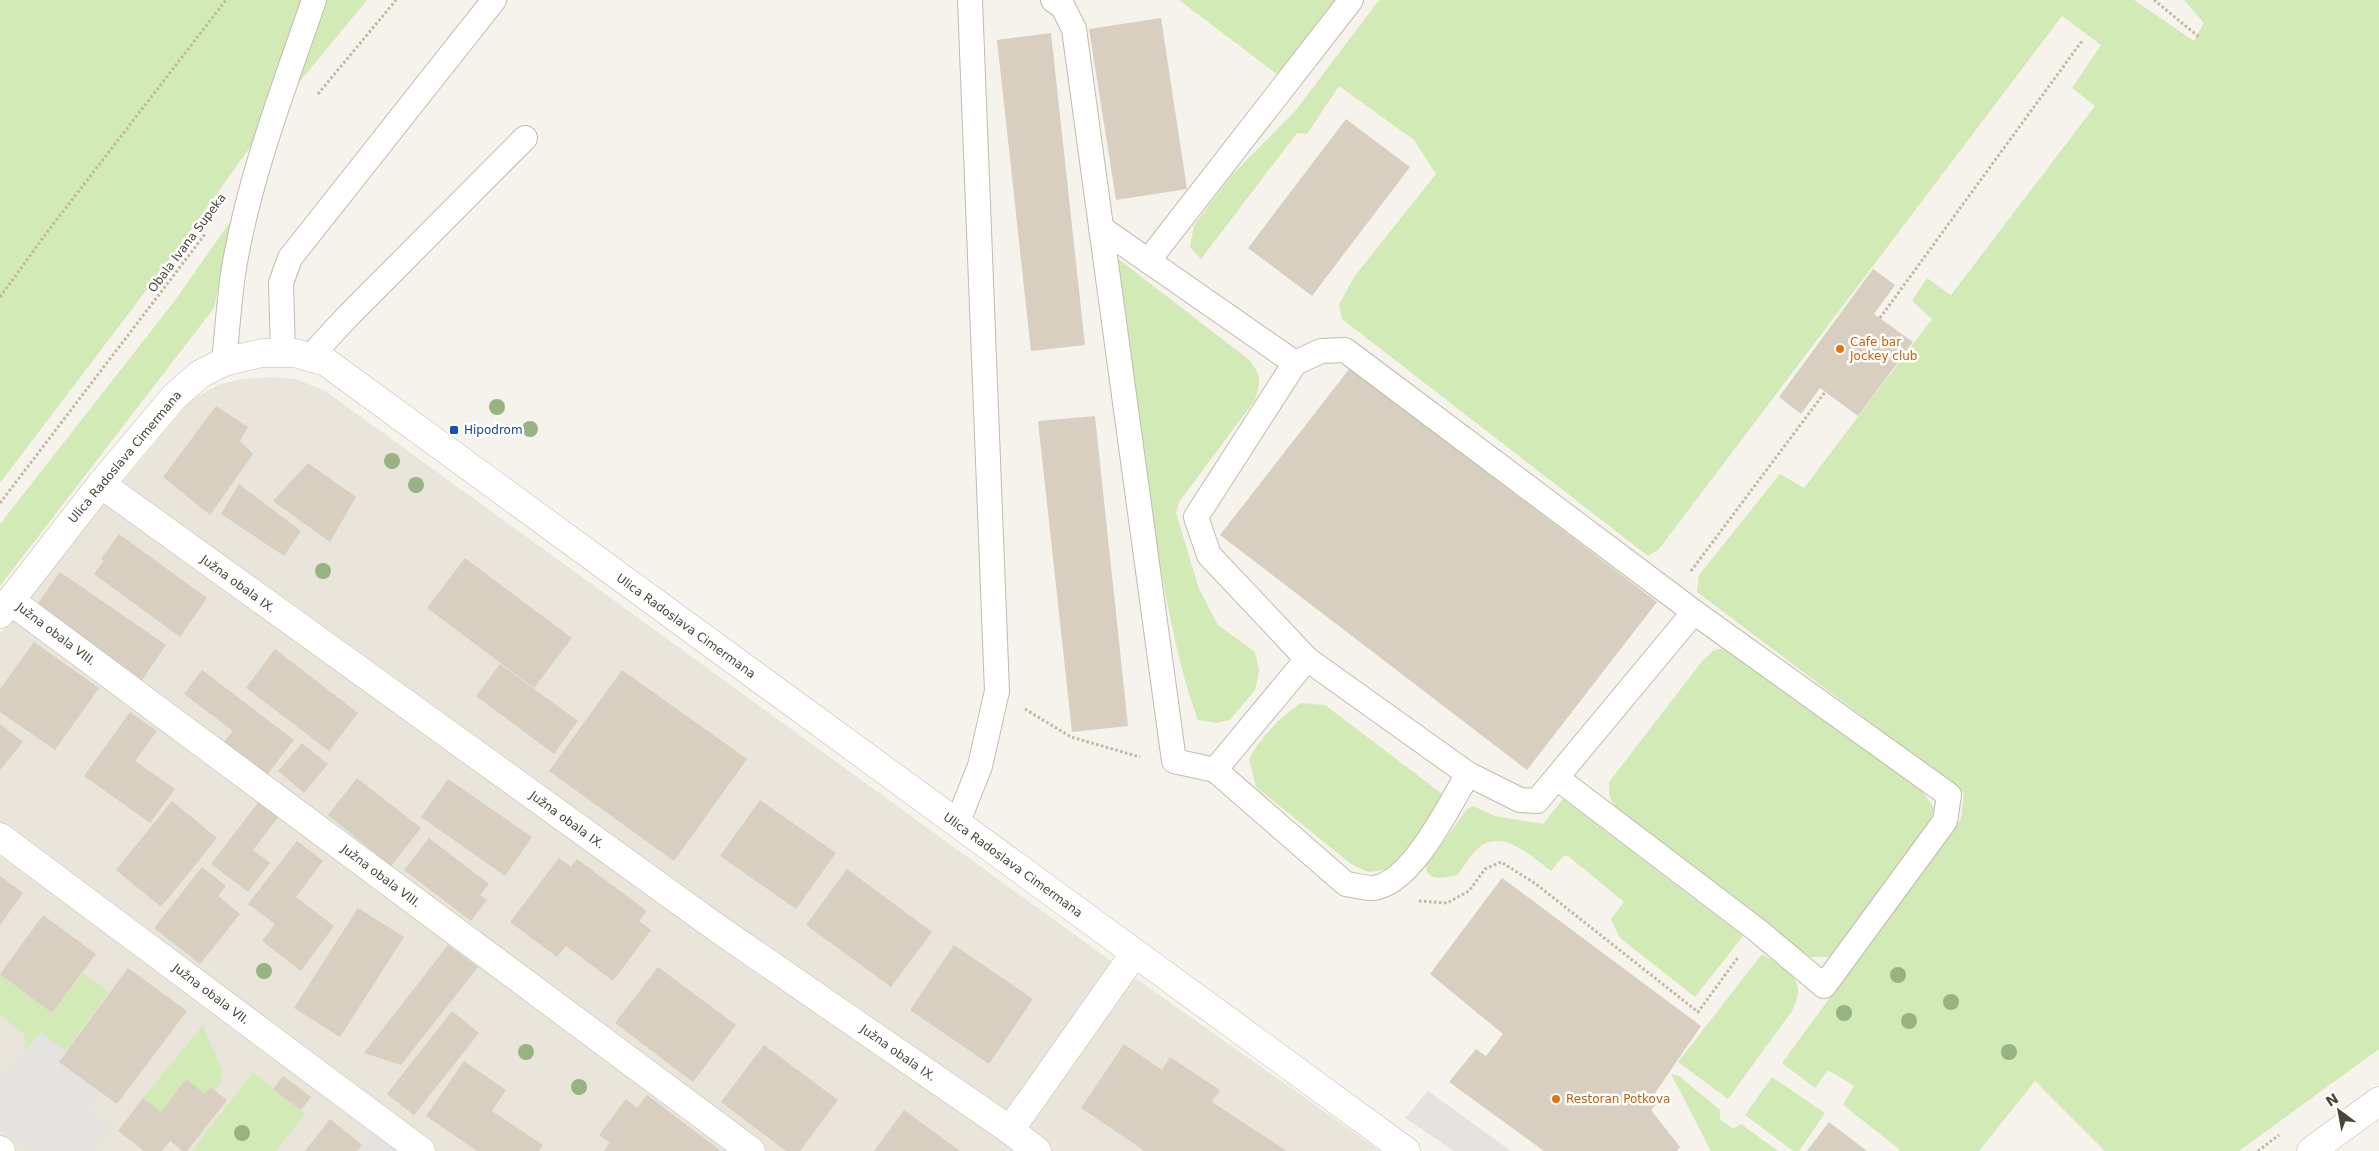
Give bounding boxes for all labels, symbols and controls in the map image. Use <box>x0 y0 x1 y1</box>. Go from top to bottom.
street label: Obala Ivana Supeka <box>145 191 229 295</box>
place label: Cafe bar Jockey club <box>1849 335 1917 363</box>
marker: Cafe bar Jockey club <box>1834 343 1846 355</box>
street label: Ulica Radoslava Cimermana <box>66 388 184 526</box>
place label: Hipodrom <box>464 423 523 437</box>
marker: Hipodrom <box>448 424 460 436</box>
street label: Južna obala IX. <box>197 552 278 616</box>
street label: Ulica Radoslava Cimermana <box>614 571 758 681</box>
street label: Južna obala VIII. <box>13 599 98 668</box>
street label: Južna obala IX. <box>526 788 607 852</box>
street label: Ulica Radoslava Cimermana <box>941 810 1085 920</box>
street label: Južna obala VIII. <box>338 841 423 910</box>
street label: Južna obala VII. <box>169 960 252 1027</box>
street label: Južna obala IX. <box>857 1021 938 1084</box>
north arrow <box>2314 1086 2364 1136</box>
text: N <box>2323 1090 2341 1110</box>
place label: Restoran Potkova <box>1566 1092 1670 1106</box>
marker: Restoran Potkova <box>1550 1093 1562 1105</box>

